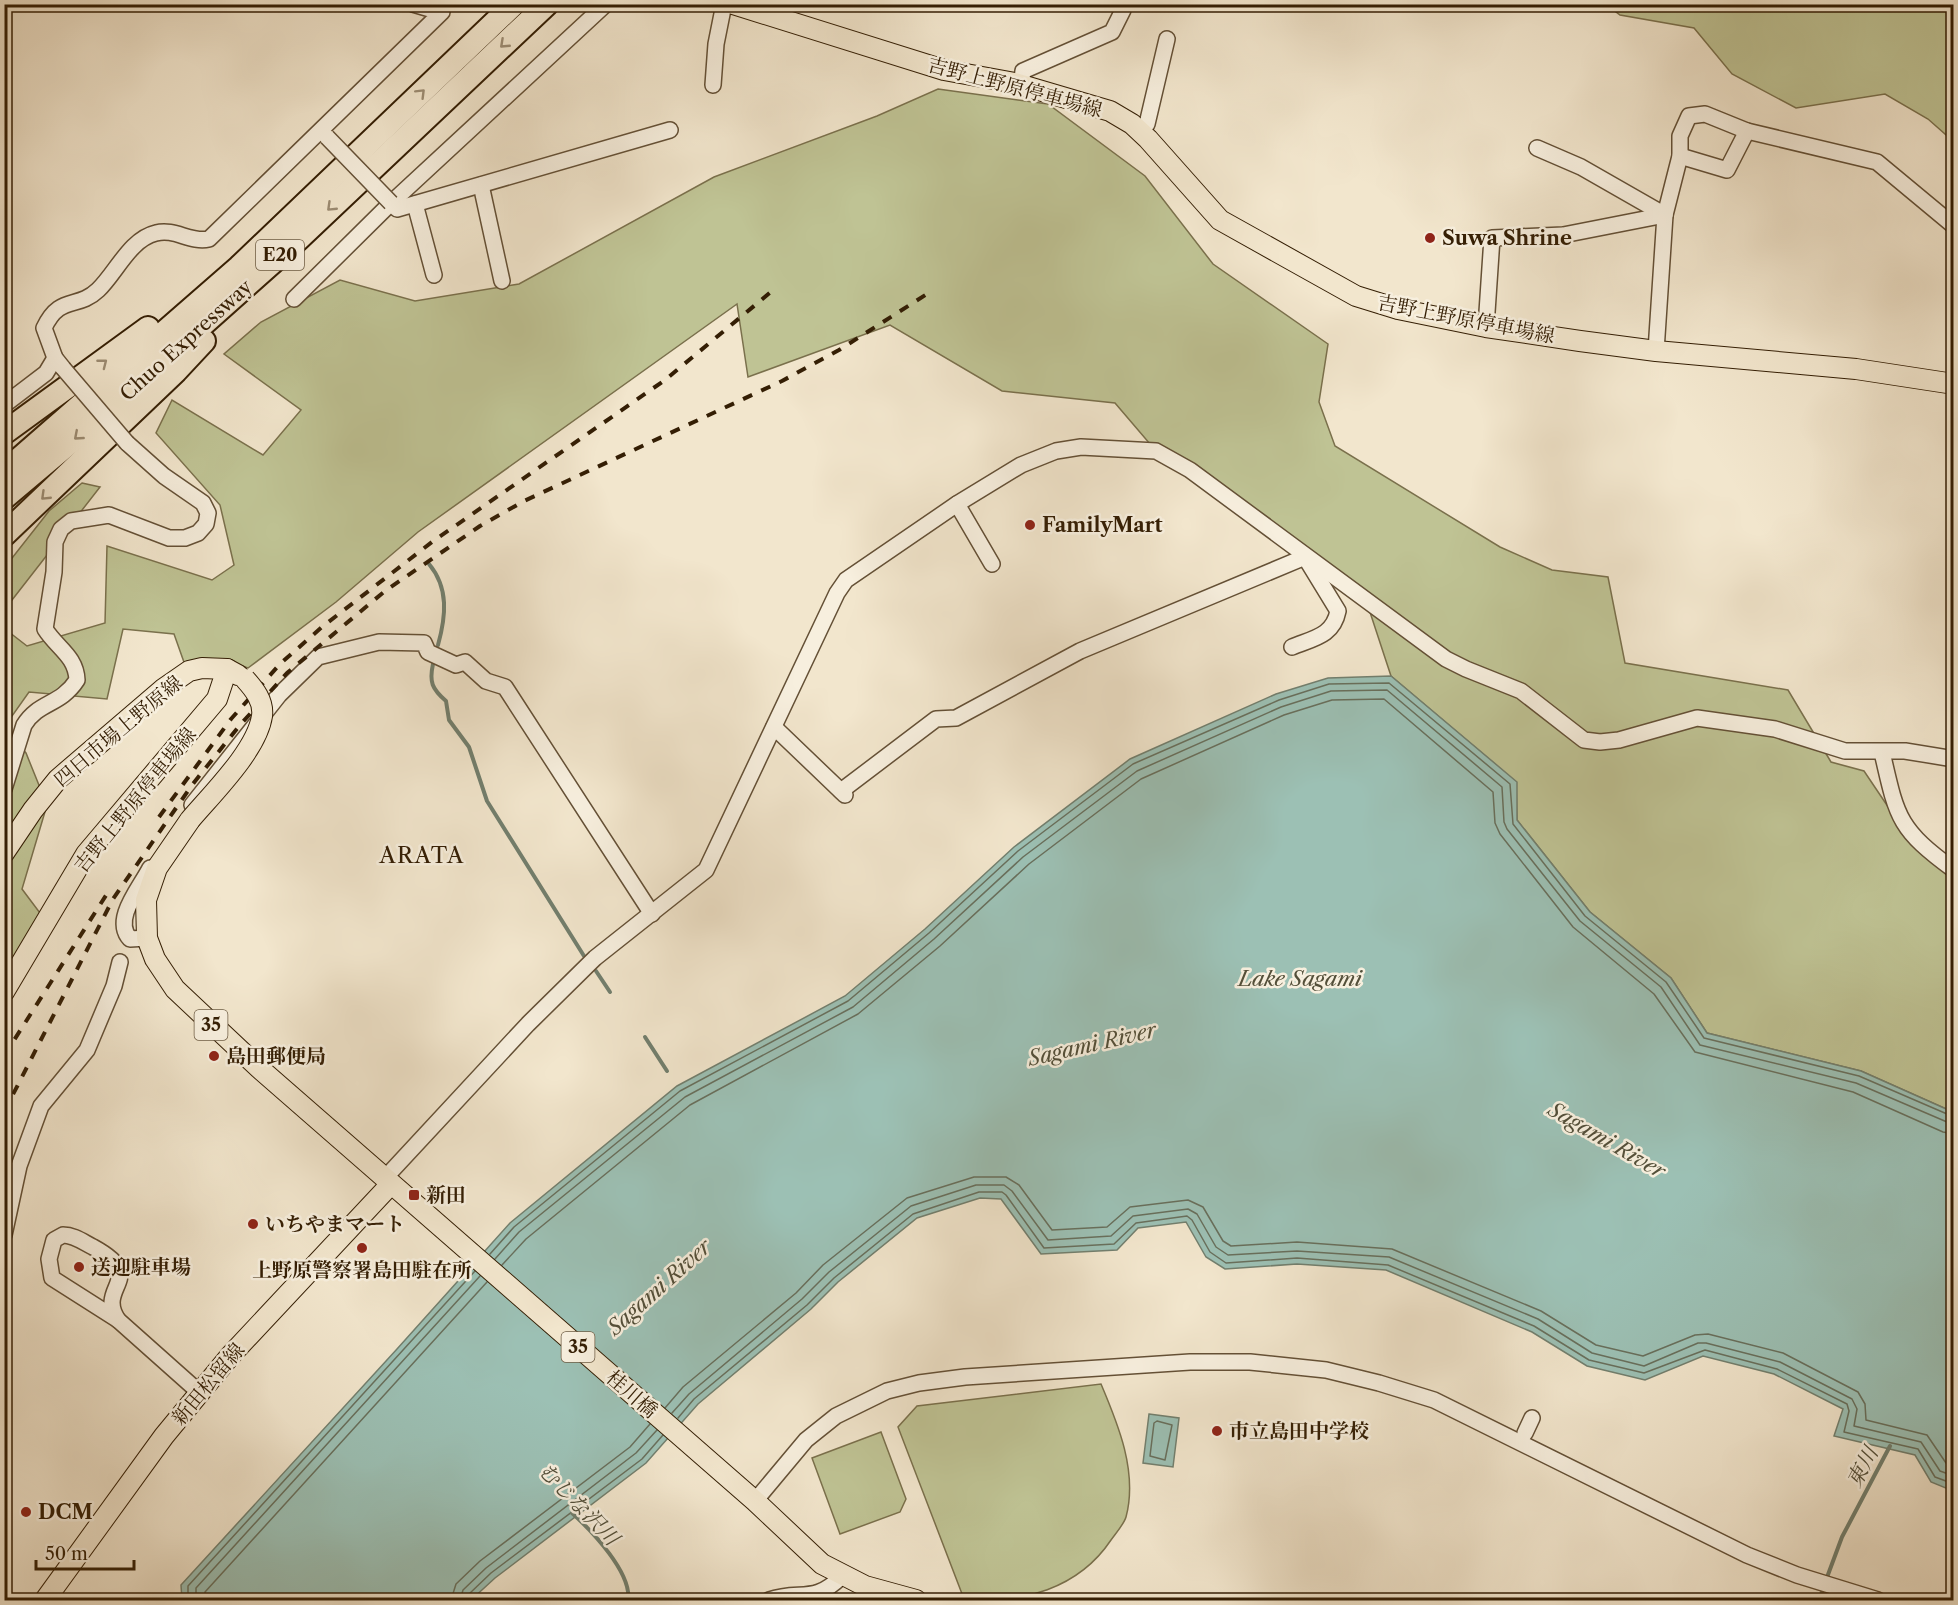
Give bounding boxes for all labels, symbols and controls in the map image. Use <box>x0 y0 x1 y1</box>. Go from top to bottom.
one-way arrow <box>500 37 511 48</box>
street label: 吉野上野原停車場線 <box>925 52 1105 122</box>
one-way arrow <box>413 90 424 101</box>
one-way arrow <box>328 200 338 211</box>
place label: Suwa Shrine <box>1442 226 1572 250</box>
marker: Suwa Shrine <box>1423 231 1437 245</box>
road number: E20 <box>256 240 304 270</box>
street label: Chuo Expressway <box>115 274 258 406</box>
street label: 吉野上野原停車場線 <box>1375 290 1557 348</box>
one-way arrow <box>97 359 108 370</box>
one-way arrow <box>74 429 85 440</box>
one-way arrow <box>42 489 52 500</box>
place label: FamilyMart <box>1042 513 1163 537</box>
marker: FamilyMart <box>1023 518 1037 532</box>
street label: 四日市場上野原線 <box>49 670 187 792</box>
street label: 吉野上野原停車場線 <box>69 723 201 877</box>
district label: ARATA <box>378 842 465 869</box>
water label: Lake Sagami <box>1236 966 1363 991</box>
road number: 35 <box>194 1010 228 1040</box>
water label: Sagami River <box>1023 1017 1160 1071</box>
place label: 島田郵便局 <box>226 1044 326 1068</box>
marker: 島田郵便局 <box>207 1049 221 1063</box>
water label: Sagami River <box>1542 1095 1671 1184</box>
place label: 新田 <box>426 1183 466 1207</box>
marker: 新田 <box>407 1188 421 1202</box>
place label: いちやまマート <box>265 1212 405 1236</box>
marker: いちやまマート <box>246 1217 260 1231</box>
water label: Sagami River <box>601 1233 717 1341</box>
marker: 上野原警察署島田駐在所 <box>355 1241 369 1255</box>
place label: 送迎駐車場 <box>91 1255 191 1279</box>
place label: 上野原警察署島田駐在所 <box>252 1258 472 1282</box>
marker: 送迎駐車場 <box>72 1260 86 1274</box>
road number: 35 <box>562 1332 594 1362</box>
street label: 新田松留線 <box>167 1338 249 1430</box>
street label: 桂川橋 <box>601 1365 663 1423</box>
place label: 市立島田中学校 <box>1229 1419 1369 1443</box>
marker: 市立島田中学校 <box>1210 1424 1224 1438</box>
water label: 東川 <box>1841 1441 1884 1491</box>
water label: むじな沢川 <box>534 1458 626 1552</box>
place label: DCM <box>38 1500 93 1524</box>
marker: DCM <box>19 1505 33 1519</box>
scale bar <box>36 1533 134 1571</box>
text: 50 m <box>45 1543 88 1565</box>

